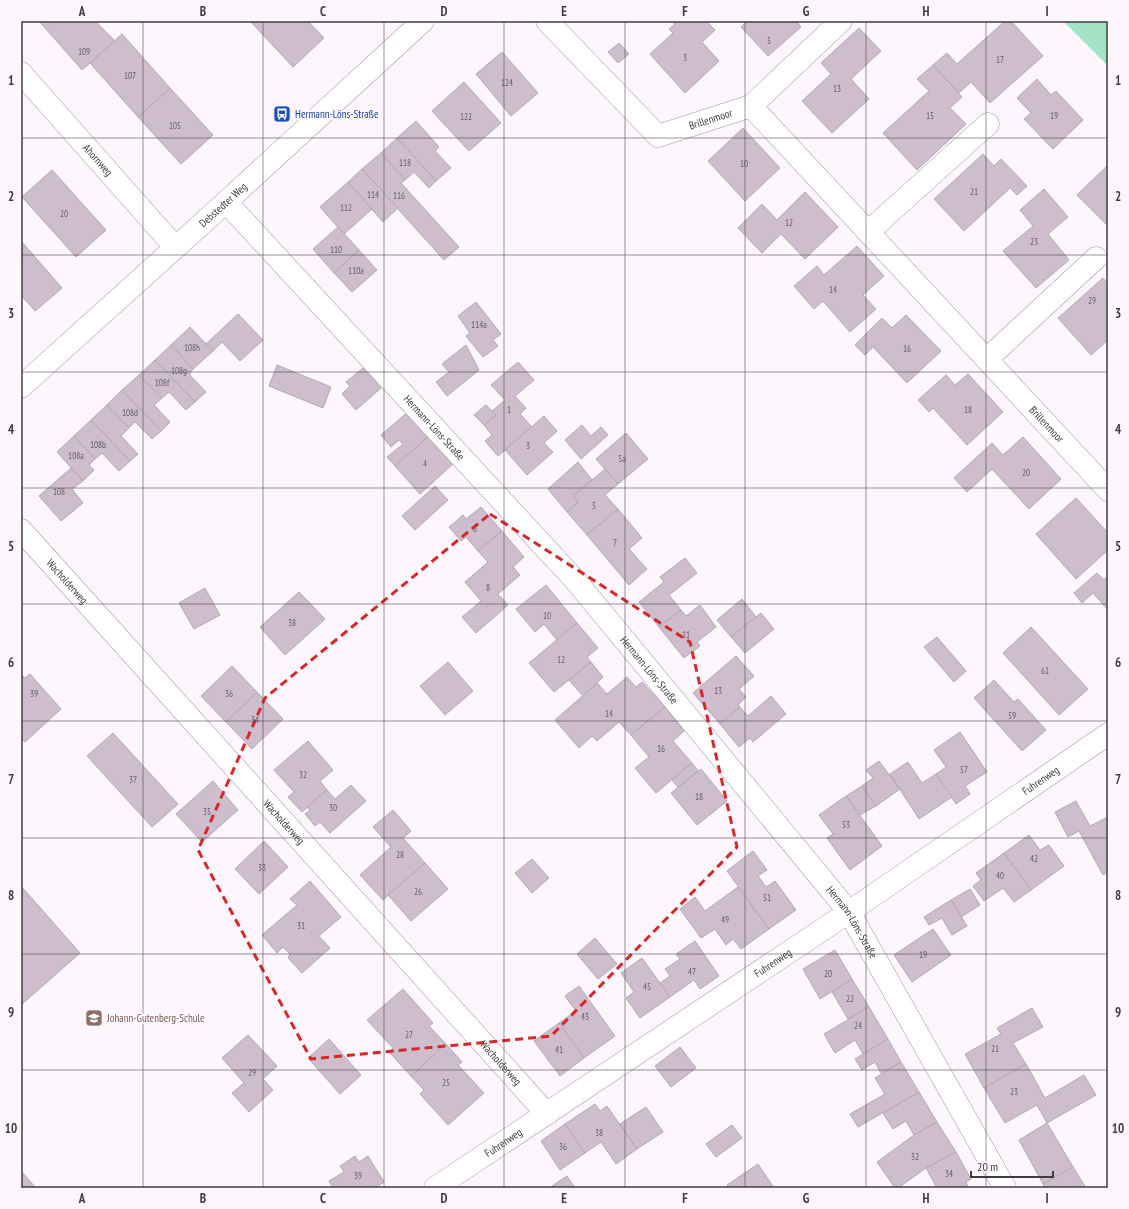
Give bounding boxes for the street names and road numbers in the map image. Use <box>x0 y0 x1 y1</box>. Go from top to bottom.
street label: Brillenmoor <box>687 106 734 133</box>
street label: Ahornweg <box>80 141 116 179</box>
street label: Debstedter Weg <box>196 179 250 230</box>
street label: Hermann-Löns-Straße <box>401 392 468 463</box>
street label: Brillenmoor <box>1026 403 1067 445</box>
street label: Wacholderweg <box>43 556 91 607</box>
street label: Hermann-Löns-Straße <box>617 633 681 707</box>
street label: Fuhrenweg <box>1019 762 1062 798</box>
street label: Wacholderweg <box>260 797 308 847</box>
street label: Hermann-Löns-Straße <box>823 883 881 961</box>
street label: Fuhrenweg <box>751 945 794 980</box>
street label: Wacholderweg <box>477 1037 525 1088</box>
street label: Fuhrenweg <box>482 1125 525 1160</box>

